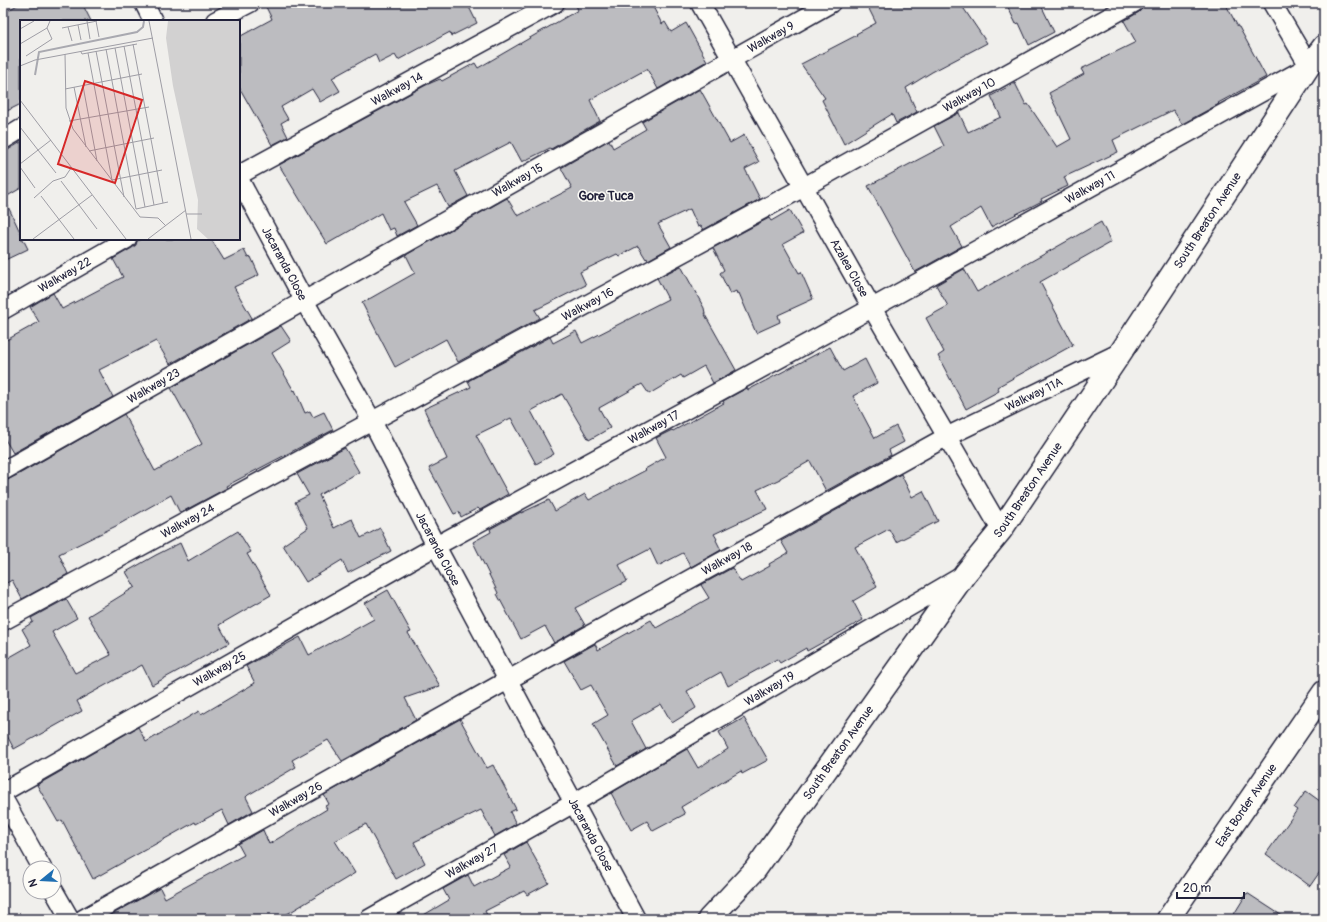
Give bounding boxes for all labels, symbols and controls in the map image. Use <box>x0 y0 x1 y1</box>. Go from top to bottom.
street label: Walkway 9 <box>745 18 797 56</box>
inset map <box>20 20 240 240</box>
street label: Walkway 14 <box>369 69 426 109</box>
street label: Walkway 10 <box>940 74 998 116</box>
street label: Walkway 15 <box>489 160 546 201</box>
street label: Walkway 11 <box>1063 167 1118 207</box>
street label: South Breaton Avenue <box>1170 169 1245 271</box>
district label: Gore Tuca <box>578 188 634 204</box>
street label: Jacaranda Close <box>259 224 310 303</box>
street label: Azalea Close <box>827 236 872 300</box>
street label: Walkway 22 <box>35 254 94 296</box>
street label: Walkway 16 <box>559 284 616 324</box>
street label: Walkway 23 <box>125 365 183 407</box>
street label: Walkway 11A <box>1002 374 1065 415</box>
street label: Walkway 17 <box>625 407 683 447</box>
street label: South Breaton Avenue <box>990 439 1065 541</box>
street label: Walkway 24 <box>158 500 217 542</box>
street label: Jacaranda Close <box>412 509 464 589</box>
street label: Walkway 18 <box>699 538 755 579</box>
street label: Walkway 25 <box>190 648 249 690</box>
street label: Walkway 19 <box>741 668 797 709</box>
street label: South Breaton Avenue <box>800 703 877 803</box>
street label: East Border Avenue <box>1212 761 1280 850</box>
street label: Walkway 26 <box>266 778 325 820</box>
street label: Jacaranda Close <box>565 795 617 874</box>
street label: Walkway 27 <box>443 840 501 882</box>
north arrow <box>22 860 62 900</box>
scale bar <box>1177 874 1244 900</box>
text: N <box>25 877 40 888</box>
text: 20 m <box>1183 881 1212 896</box>

